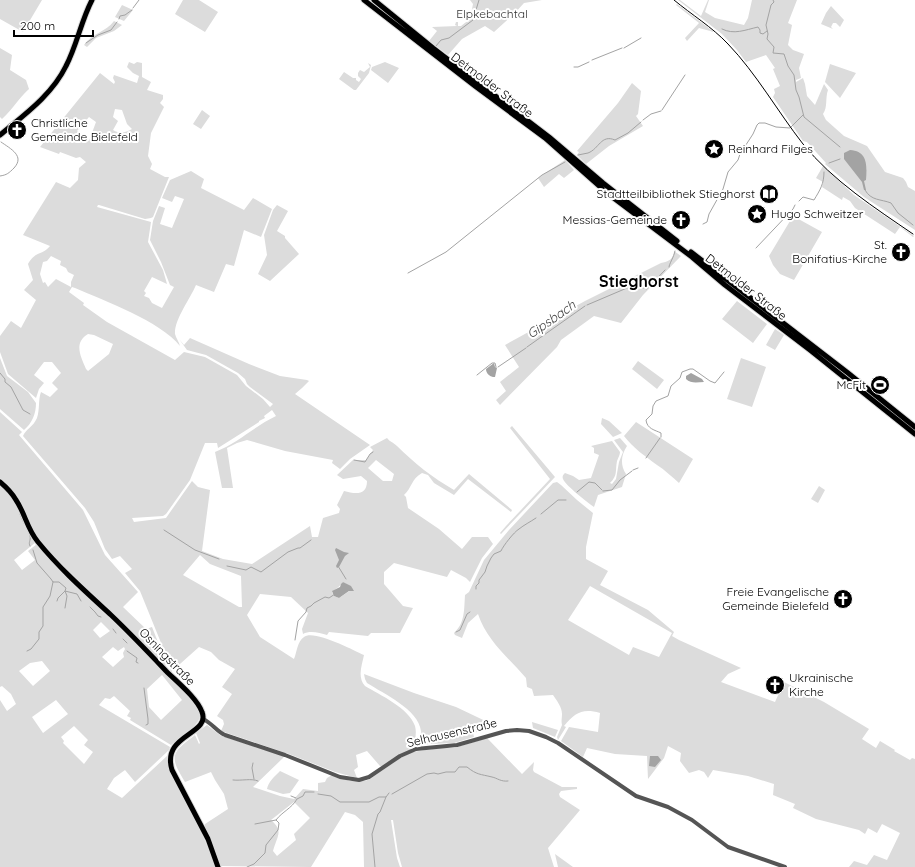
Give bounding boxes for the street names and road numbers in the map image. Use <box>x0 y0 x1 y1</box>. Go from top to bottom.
street label: Detmolder Straße <box>448 49 537 121</box>
street label: Detmolder Straße <box>703 250 790 323</box>
street label: Osningstraße <box>136 625 199 689</box>
street label: Selhausenstraße <box>405 715 499 750</box>

